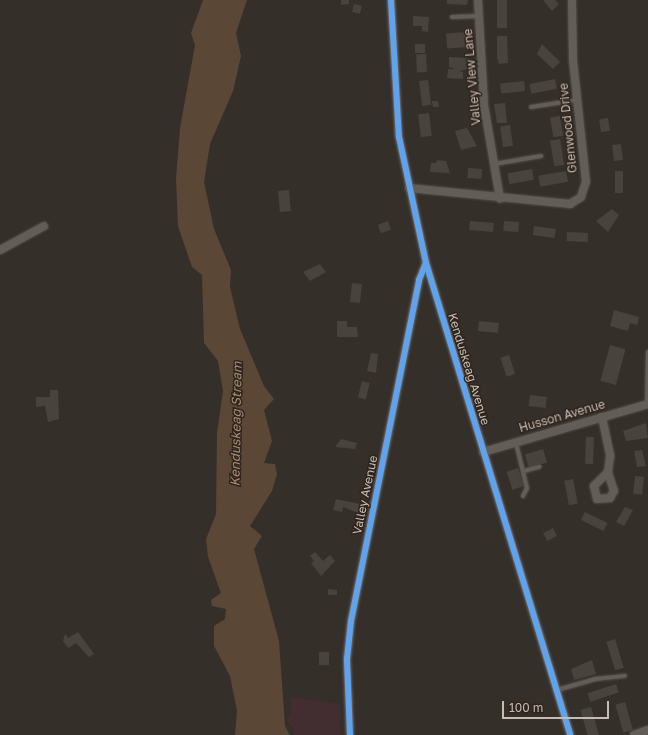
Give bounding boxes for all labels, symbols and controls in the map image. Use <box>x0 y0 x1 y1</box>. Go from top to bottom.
street label: Valley View Lane <box>461 28 483 126</box>
street label: Glenwood Drive <box>556 82 580 174</box>
street label: Kenduskeag Avenue <box>445 311 493 427</box>
water label: Kenduskeag Stream <box>227 361 245 487</box>
street label: Husson Avenue <box>517 397 607 435</box>
street label: Valley Avenue <box>350 454 380 536</box>
scale bar <box>504 693 611 719</box>
text: 100 m <box>509 700 543 715</box>

